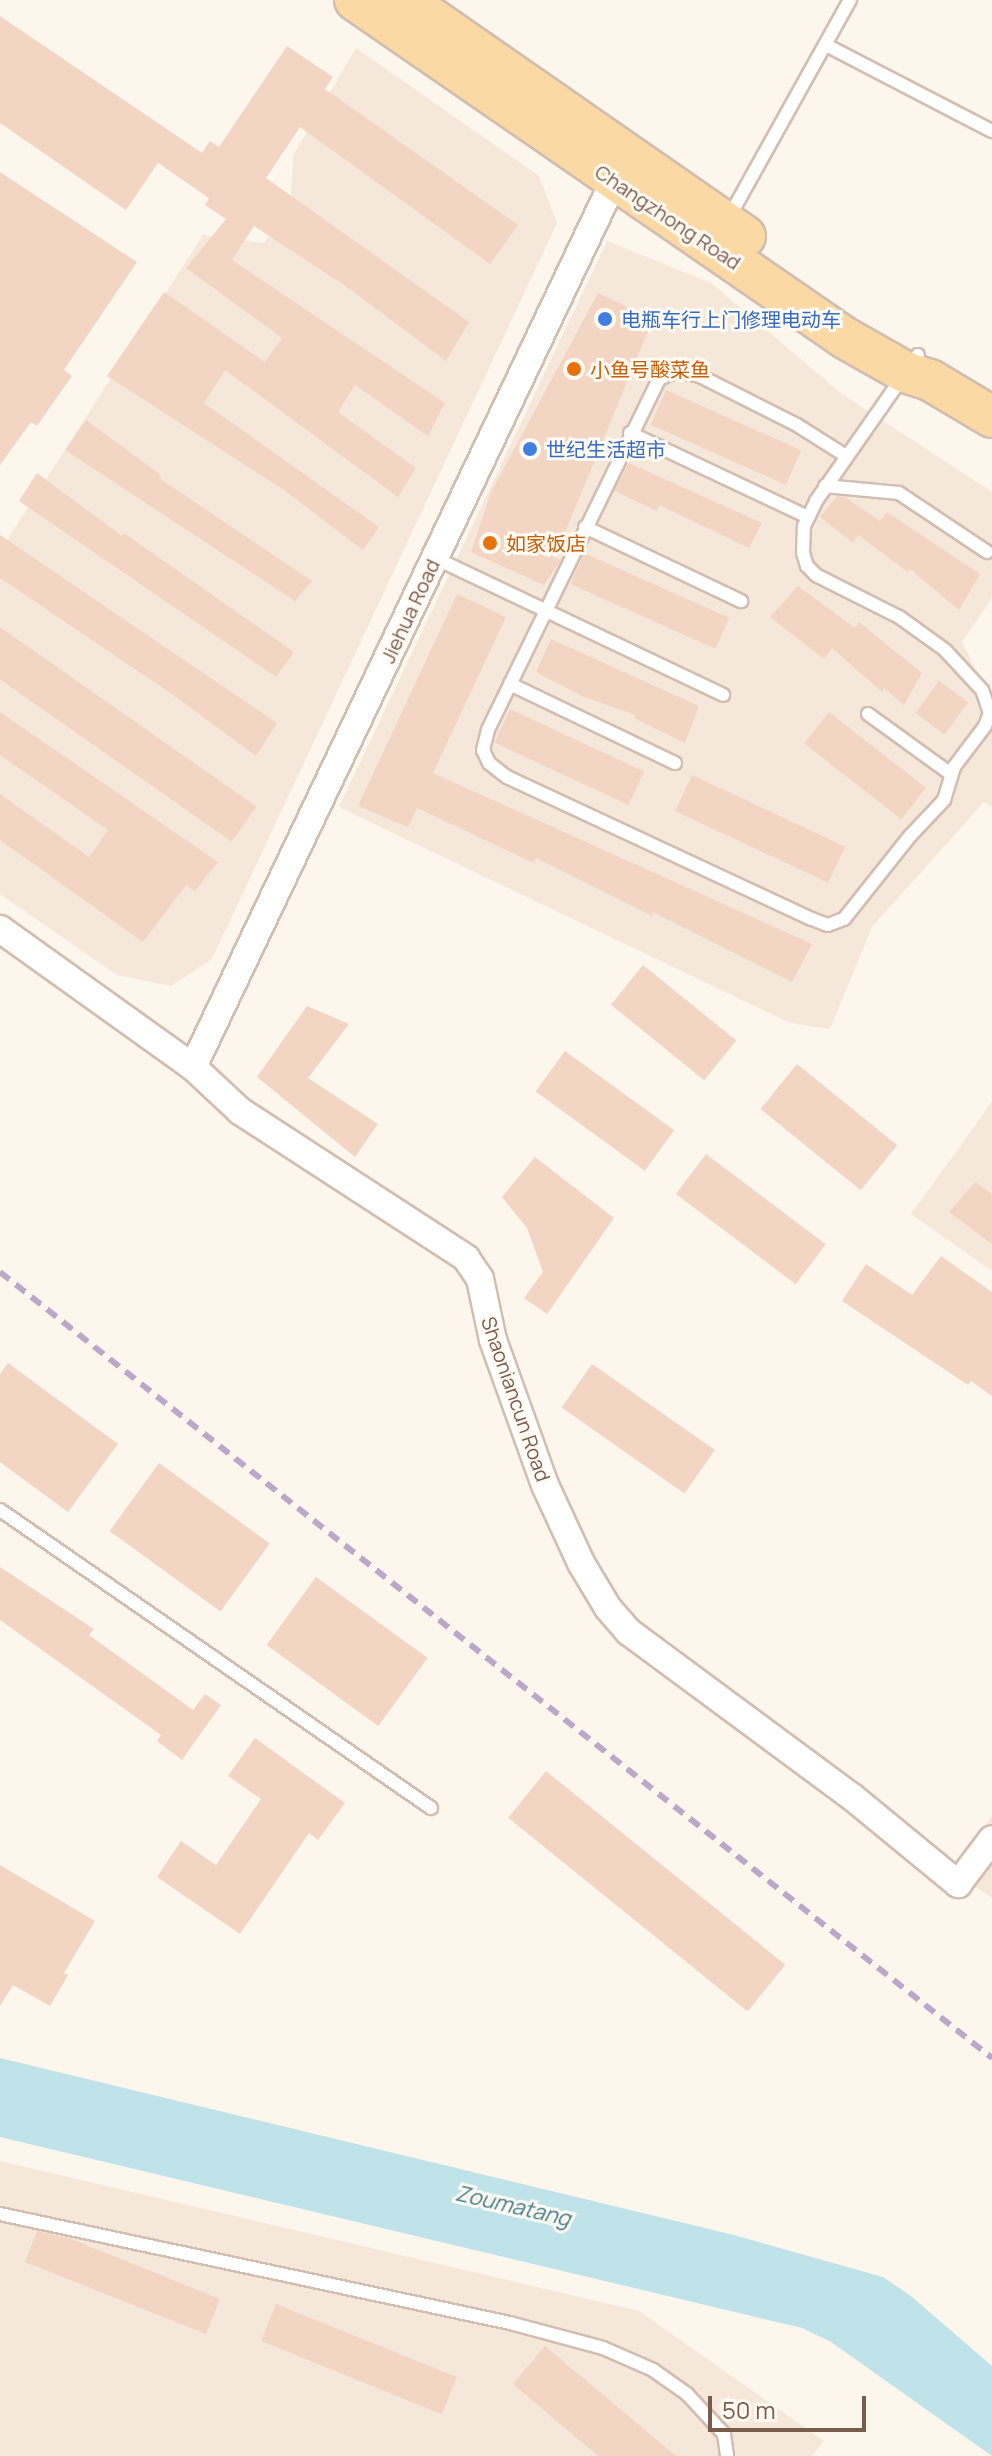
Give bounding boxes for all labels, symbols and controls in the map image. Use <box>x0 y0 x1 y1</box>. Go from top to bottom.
street label: Changzhong Road <box>591 159 745 275</box>
place label: 电瓶车行上门修理电动车 <box>621 307 841 331</box>
marker: 电瓶车行上门修理电动车 <box>596 310 614 328</box>
place label: 小鱼号酸菜鱼 <box>590 357 710 381</box>
marker: 小鱼号酸菜鱼 <box>565 360 583 378</box>
place label: 世纪生活超市 <box>546 437 666 461</box>
marker: 世纪生活超市 <box>521 440 539 458</box>
place label: 如家饭店 <box>506 531 586 555</box>
marker: 如家饭店 <box>481 534 499 552</box>
street label: Jiehua Road <box>375 555 445 667</box>
street label: Shaoniancun Road <box>477 1313 555 1485</box>
water label: Zoumatang <box>453 2180 573 2232</box>
scale bar <box>712 2380 870 2430</box>
text: 50 m <box>722 2393 776 2426</box>

